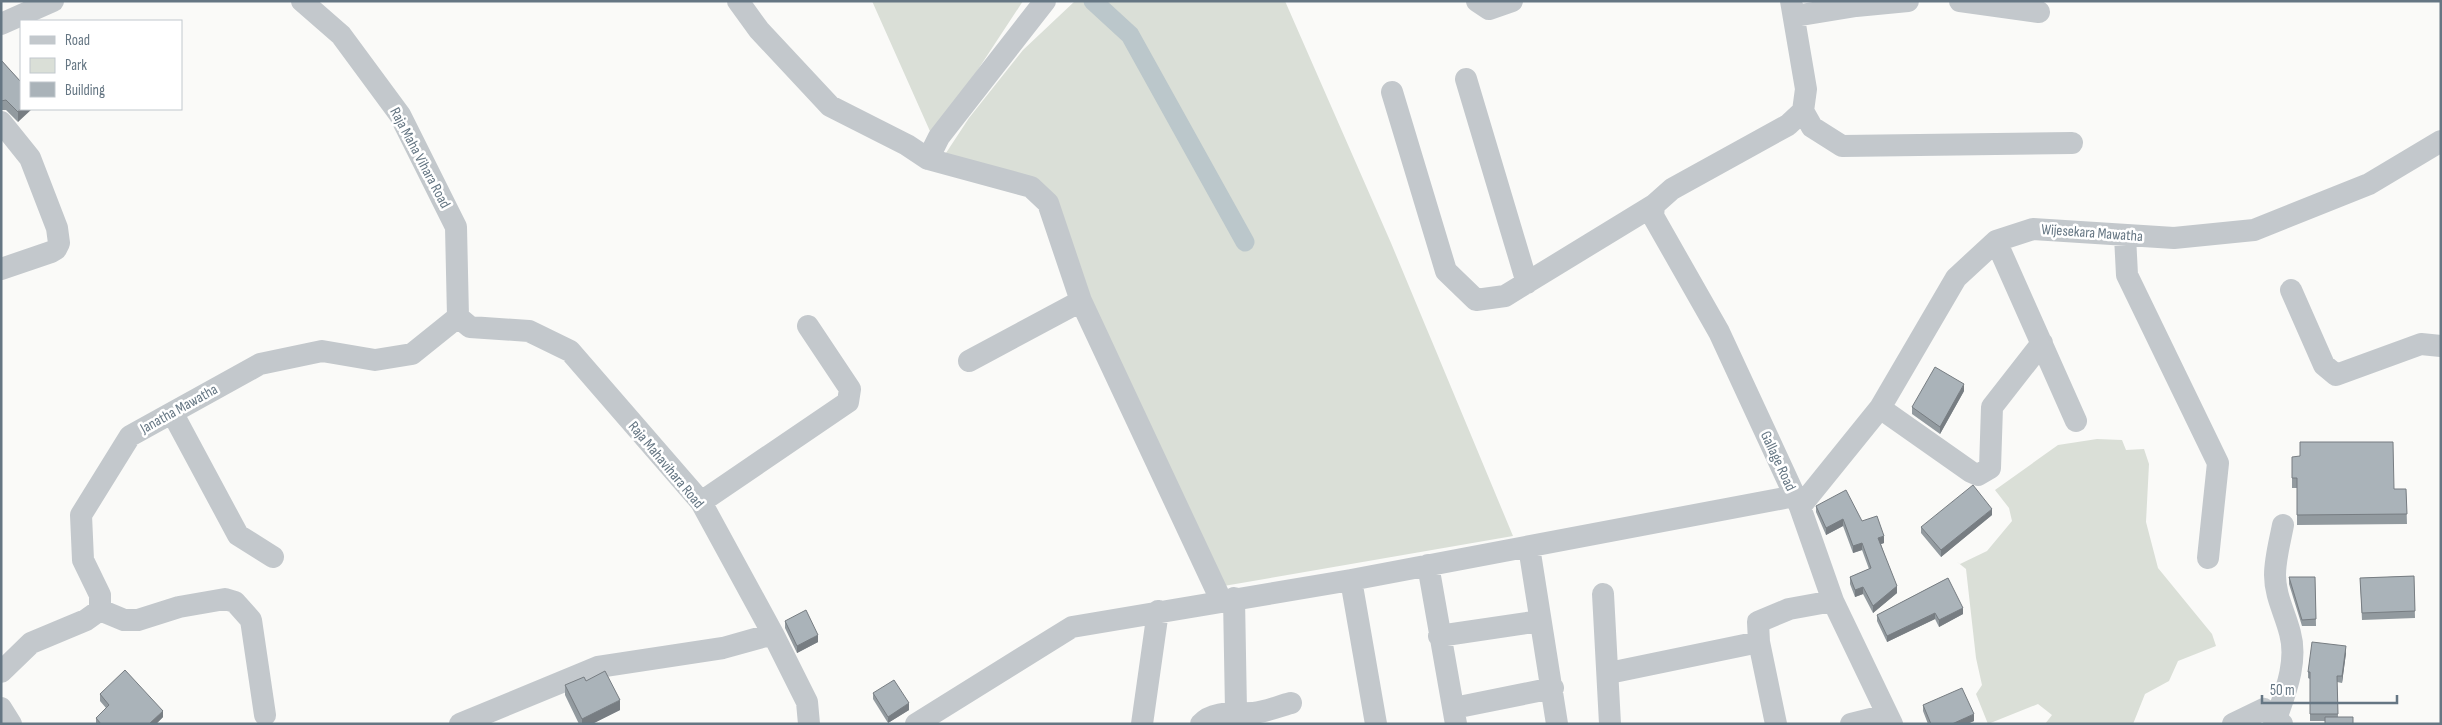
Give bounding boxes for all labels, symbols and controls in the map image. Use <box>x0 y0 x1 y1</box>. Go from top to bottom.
legend <box>20 20 182 110</box>
text: Road <box>65 31 90 50</box>
text: Park <box>65 56 87 75</box>
text: Building <box>65 81 105 100</box>
street label: Raja Maha Vihara Road <box>385 104 455 212</box>
street label: Wijesekara Mawatha <box>2041 220 2144 246</box>
street label: Janatha Mawatha <box>136 380 221 439</box>
street label: Raja Mahavihara Road <box>624 417 708 513</box>
street label: Gallage Road <box>1756 428 1800 494</box>
scale bar <box>2262 672 2397 704</box>
text: 50 m <box>2270 681 2295 700</box>

